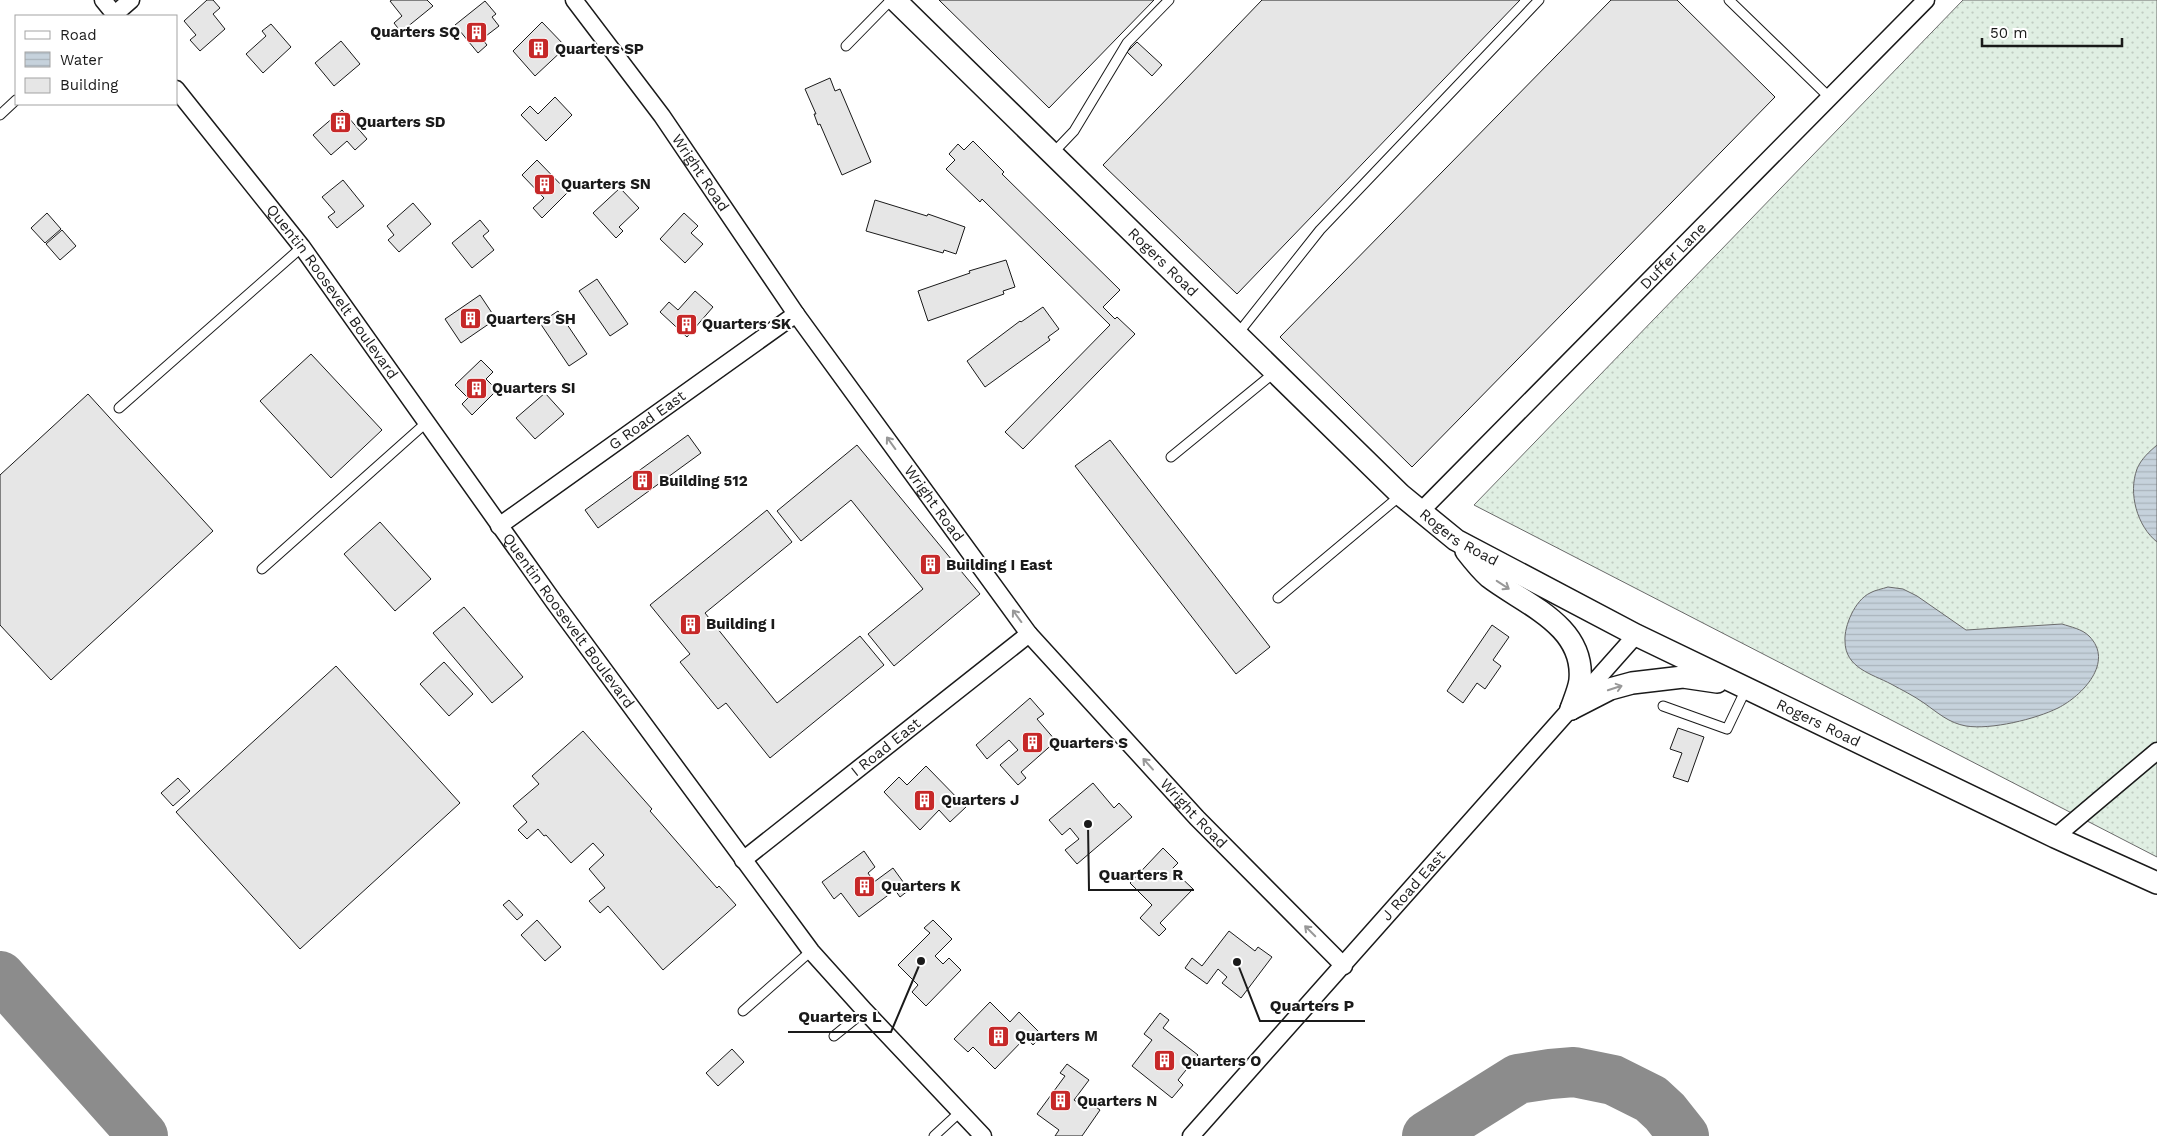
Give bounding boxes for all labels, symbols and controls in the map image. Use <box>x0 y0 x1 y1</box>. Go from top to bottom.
legend <box>15 15 178 105</box>
scale bar <box>1982 15 2122 47</box>
building icon: Quarters SQ <box>464 20 488 44</box>
place label: Quarters SQ <box>370 23 460 41</box>
text: 50 m <box>1990 24 2027 42</box>
text: Road <box>60 26 97 44</box>
building icon: Quarters SP <box>527 37 551 61</box>
place label: Quarters SP <box>555 40 644 58</box>
text: Water <box>60 51 103 69</box>
text: Building <box>60 76 118 94</box>
building icon: Quarters SD <box>328 110 352 134</box>
place label: Quarters SD <box>356 113 446 131</box>
street label: Wright Road <box>668 131 733 215</box>
building icon: Quarters SN <box>533 172 557 196</box>
place label: Quarters SN <box>561 175 651 193</box>
street label: Quentin Roosevelt Boulevard <box>263 201 402 383</box>
street label: Duffer Lane <box>1636 219 1710 293</box>
street label: Rogers Road <box>1124 224 1202 300</box>
building icon: Quarters SH <box>458 307 482 331</box>
place label: Quarters SH <box>486 310 576 328</box>
building icon: Quarters SK <box>674 312 698 336</box>
place label: Quarters SK <box>702 315 792 333</box>
building icon: Quarters SI <box>464 376 488 400</box>
place label: Quarters SI <box>492 379 576 397</box>
street label: G Road East <box>605 386 690 454</box>
one-way arrow <box>885 437 896 450</box>
street label: Wright Road <box>900 462 968 545</box>
building icon: Building 512 <box>631 469 655 493</box>
place label: Building 512 <box>659 472 748 490</box>
street label: Rogers Road <box>1416 505 1501 570</box>
street label: Quentin Roosevelt Boulevard <box>499 530 638 712</box>
building icon: Building I East <box>918 553 942 577</box>
place label: Building I East <box>946 556 1053 574</box>
one-way arrow <box>1496 581 1510 591</box>
one-way arrow <box>1012 610 1022 624</box>
building icon: Building I <box>678 612 702 636</box>
place label: Building I <box>706 615 775 633</box>
one-way arrow <box>1607 683 1622 692</box>
street label: Rogers Road <box>1774 695 1863 751</box>
street label: I Road East <box>847 714 925 780</box>
building icon: Quarters S <box>1021 731 1045 755</box>
place label: Quarters S <box>1049 734 1128 752</box>
one-way arrow <box>1142 757 1154 770</box>
street label: Wright Road <box>1156 775 1231 852</box>
building icon: Quarters J <box>913 788 937 812</box>
place label: Quarters J <box>941 791 1019 809</box>
street label: J Road East <box>1378 846 1450 924</box>
callout: Quarters R <box>1089 859 1194 890</box>
text: Quarters R <box>1099 865 1183 884</box>
building icon: Quarters K <box>853 874 877 898</box>
place label: Quarters K <box>881 877 961 895</box>
one-way arrow <box>1304 925 1316 937</box>
callout: Quarters P <box>1260 990 1365 1021</box>
text: Quarters P <box>1270 996 1355 1015</box>
callout: Quarters L <box>788 1001 891 1032</box>
text: Quarters L <box>798 1007 882 1026</box>
building icon: Quarters M <box>987 1024 1011 1048</box>
place label: Quarters M <box>1015 1027 1098 1045</box>
building icon: Quarters O <box>1153 1049 1177 1073</box>
place label: Quarters O <box>1181 1052 1261 1070</box>
building icon: Quarters N <box>1049 1089 1073 1113</box>
place label: Quarters N <box>1077 1092 1157 1110</box>

